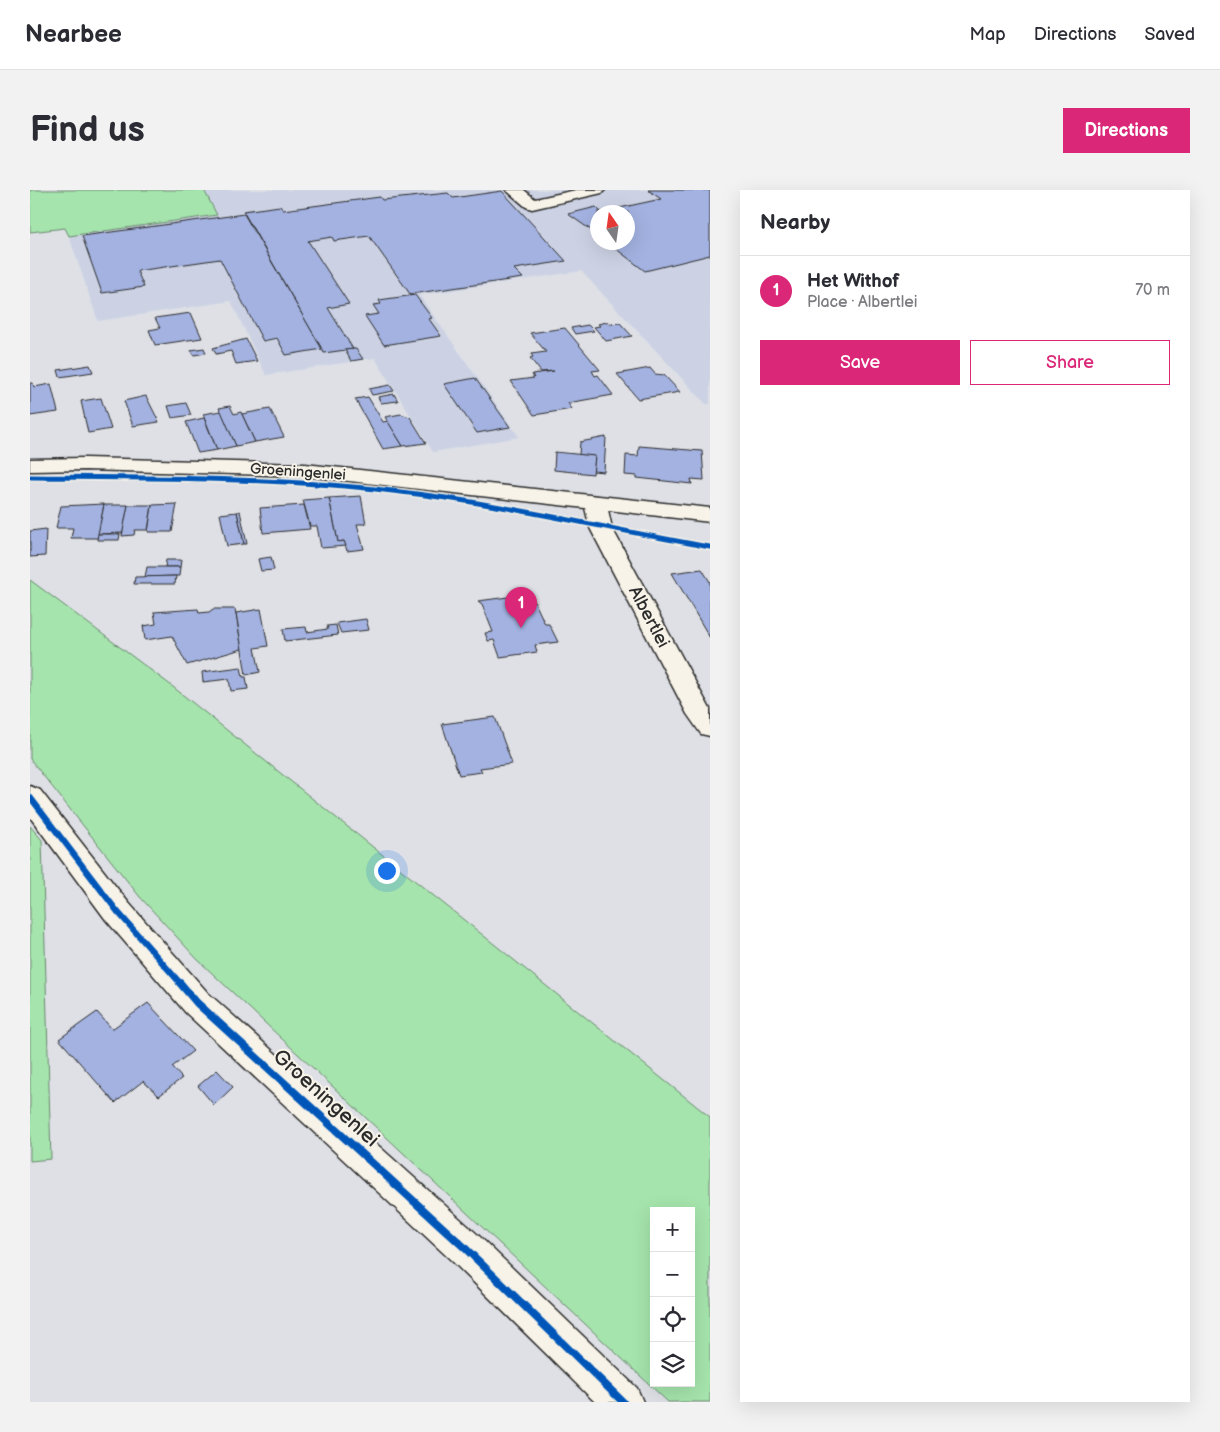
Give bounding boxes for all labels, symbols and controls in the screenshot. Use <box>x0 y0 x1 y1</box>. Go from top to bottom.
text: Nearbee <box>25 20 122 49</box>
text: Map <box>970 24 1006 45</box>
text: Directions <box>1034 24 1116 45</box>
text: Saved <box>1144 24 1195 45</box>
button: Directions <box>1063 108 1190 153</box>
text: Find us <box>30 109 145 152</box>
north arrow <box>590 205 635 250</box>
text: Nearby <box>760 210 830 235</box>
text: Het Withof <box>807 270 899 293</box>
text: 1 <box>773 281 779 300</box>
text: 70 m <box>1135 281 1170 300</box>
text: Place · Albertlei <box>807 293 917 312</box>
button: Save <box>760 340 960 385</box>
button: Share <box>970 340 1170 385</box>
street label: Groeningenlei <box>250 459 346 485</box>
street label: Albertlei <box>624 583 674 651</box>
pin: 1 <box>505 587 537 628</box>
your location <box>374 858 400 884</box>
street label: Groeningenlei <box>268 1044 384 1152</box>
map controls <box>650 1207 695 1387</box>
button: + <box>650 1207 695 1252</box>
button: − <box>650 1252 695 1297</box>
button: locate <box>650 1297 695 1342</box>
button: layers <box>650 1342 695 1387</box>

